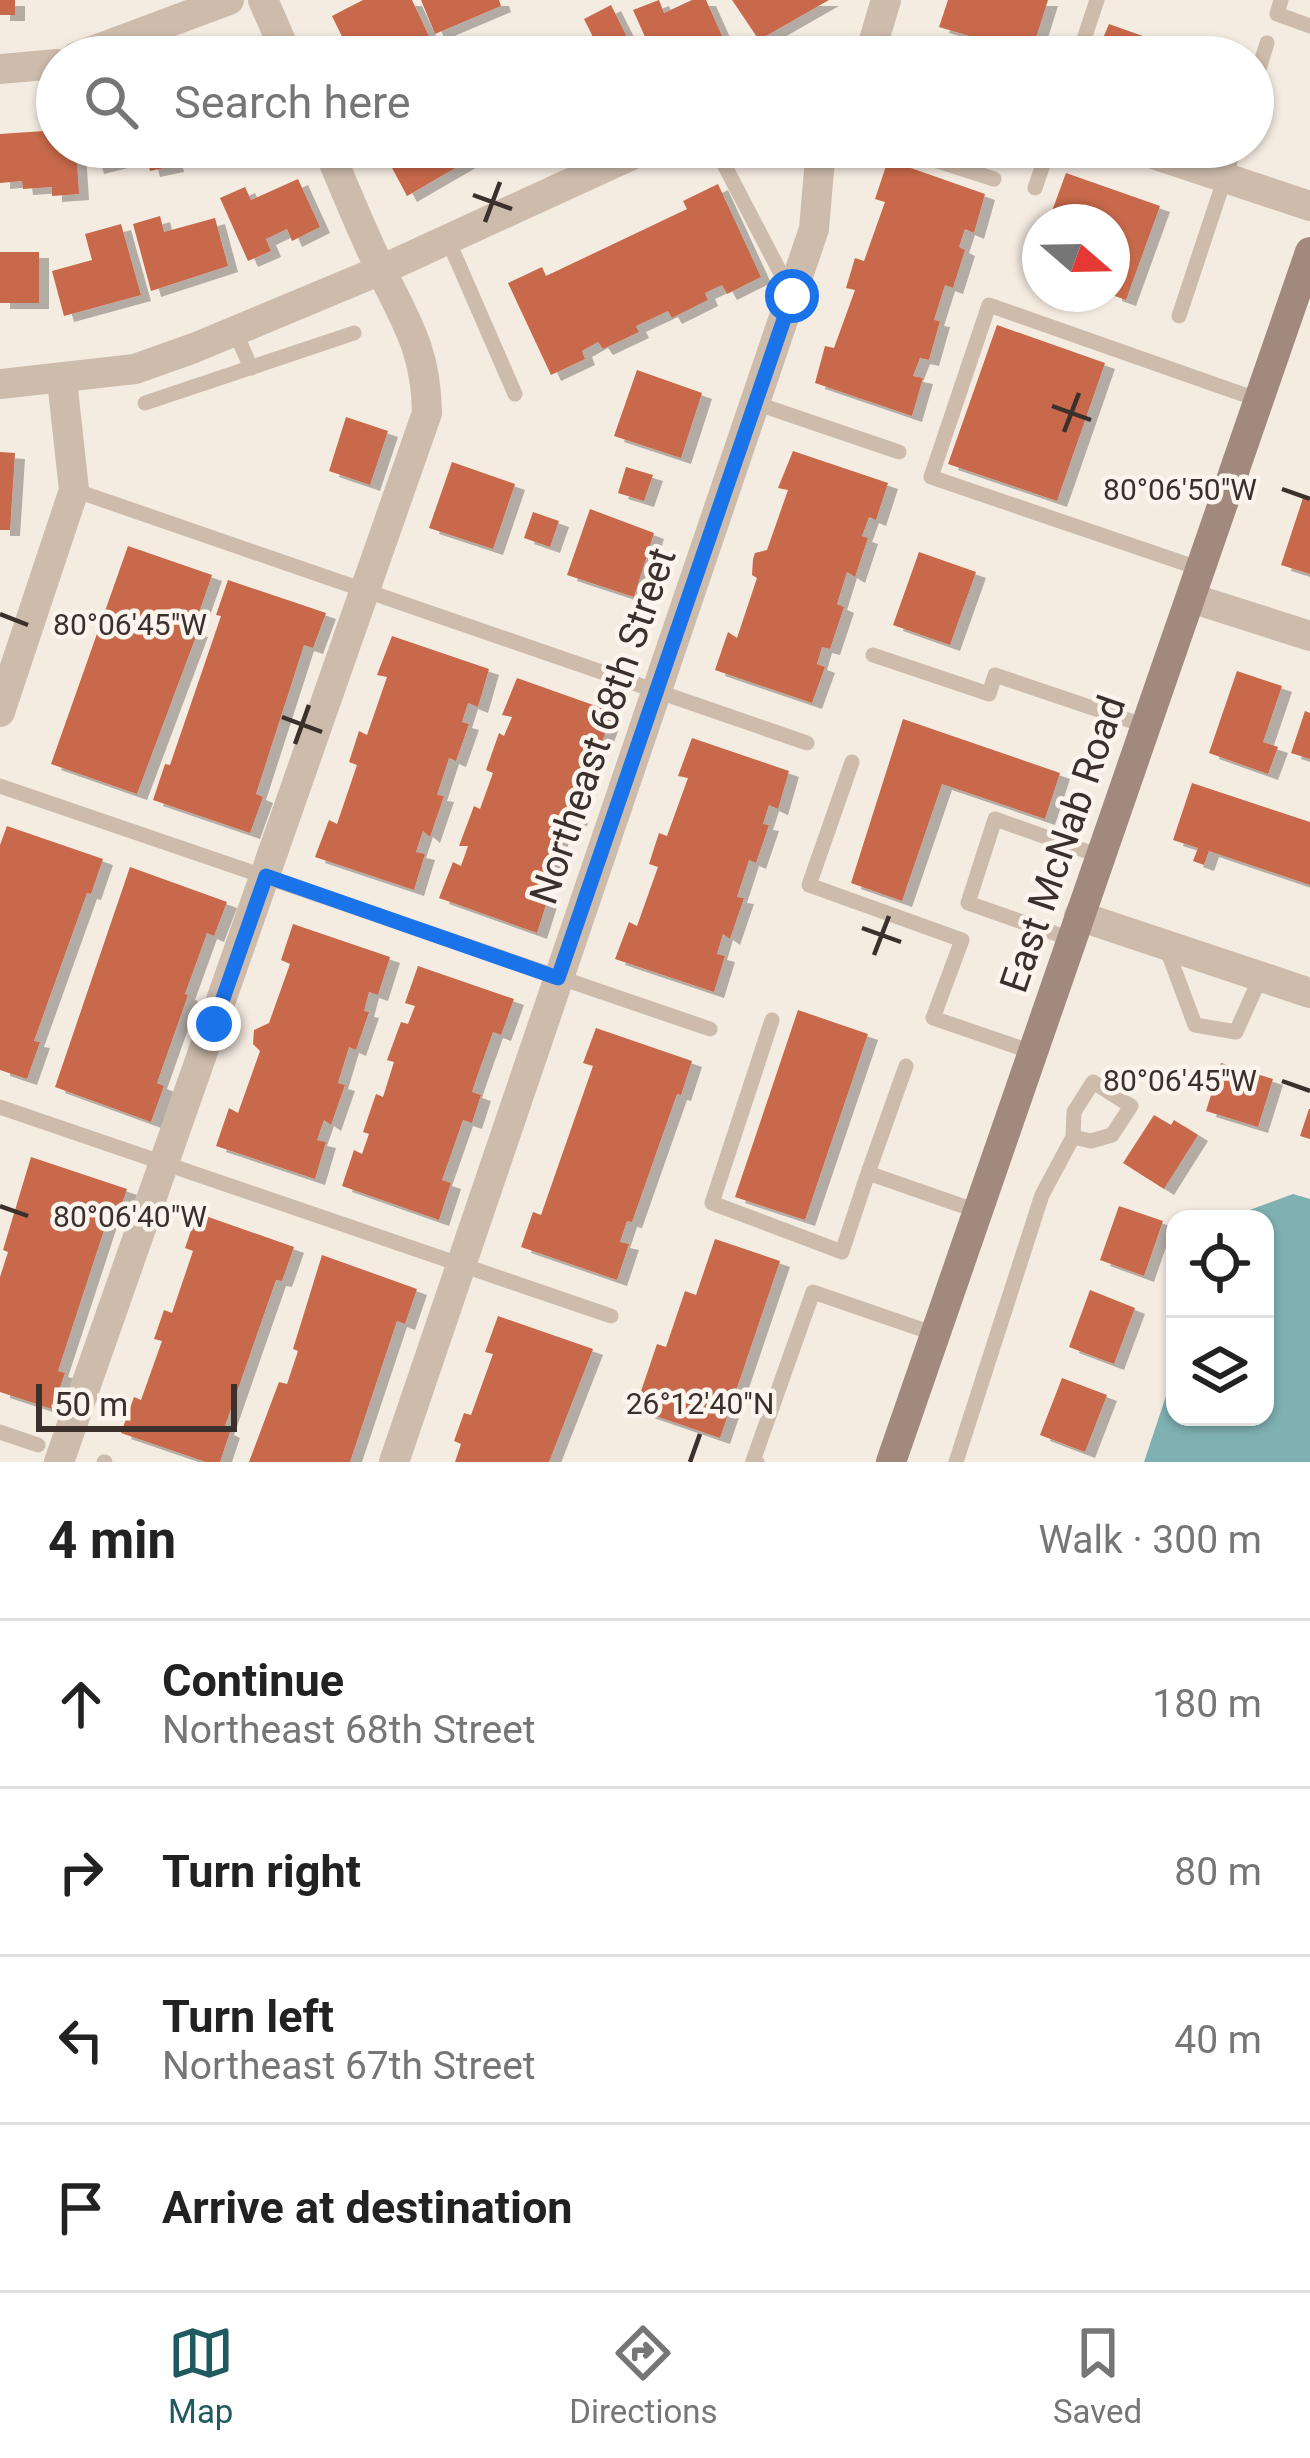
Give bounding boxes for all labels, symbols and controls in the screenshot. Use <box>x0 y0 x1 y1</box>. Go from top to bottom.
search box <box>36 36 1274 168</box>
icon: search <box>78 69 144 135</box>
text: Search here <box>174 76 411 129</box>
north arrow <box>1022 204 1130 312</box>
route start <box>765 269 819 323</box>
text: 80°06'50"W <box>1103 472 1257 507</box>
street label: Northeast 68th Street <box>520 542 686 910</box>
text: 80°06'45"W <box>53 607 207 642</box>
street label: East McNab Road <box>991 690 1135 998</box>
route end <box>187 997 241 1051</box>
text: 80°06'45"W <box>1103 1063 1257 1098</box>
text: 80°06'40"W <box>53 1199 207 1234</box>
map controls <box>1166 1210 1274 1426</box>
button: locate <box>1166 1210 1274 1318</box>
button: layers <box>1166 1318 1274 1426</box>
scale bar <box>36 1378 237 1431</box>
text: 50 m <box>54 1385 128 1424</box>
text: 26°12'40"N <box>626 1386 774 1421</box>
text: 4 min <box>48 1511 176 1570</box>
text: Walk · 300 m <box>1038 1517 1262 1563</box>
text: Continue <box>162 1654 344 1707</box>
icon: ahead <box>48 1671 114 1737</box>
text: 180 m <box>1152 1681 1262 1727</box>
text: Northeast 68th Street <box>162 1707 536 1753</box>
icon: right <box>48 1839 114 1905</box>
text: Turn right <box>162 1845 361 1898</box>
text: 80 m <box>1174 1849 1262 1895</box>
text: Turn left <box>162 1990 334 2043</box>
icon: left <box>48 2007 114 2073</box>
text: 40 m <box>1174 2017 1262 2063</box>
text: Northeast 67th Street <box>162 2043 536 2089</box>
icon: arrive <box>48 2175 114 2241</box>
text: Arrive at destination <box>162 2181 573 2234</box>
tab: Map <box>168 2320 234 2431</box>
tab: Directions <box>569 2320 718 2431</box>
tab: Saved <box>1053 2320 1142 2431</box>

